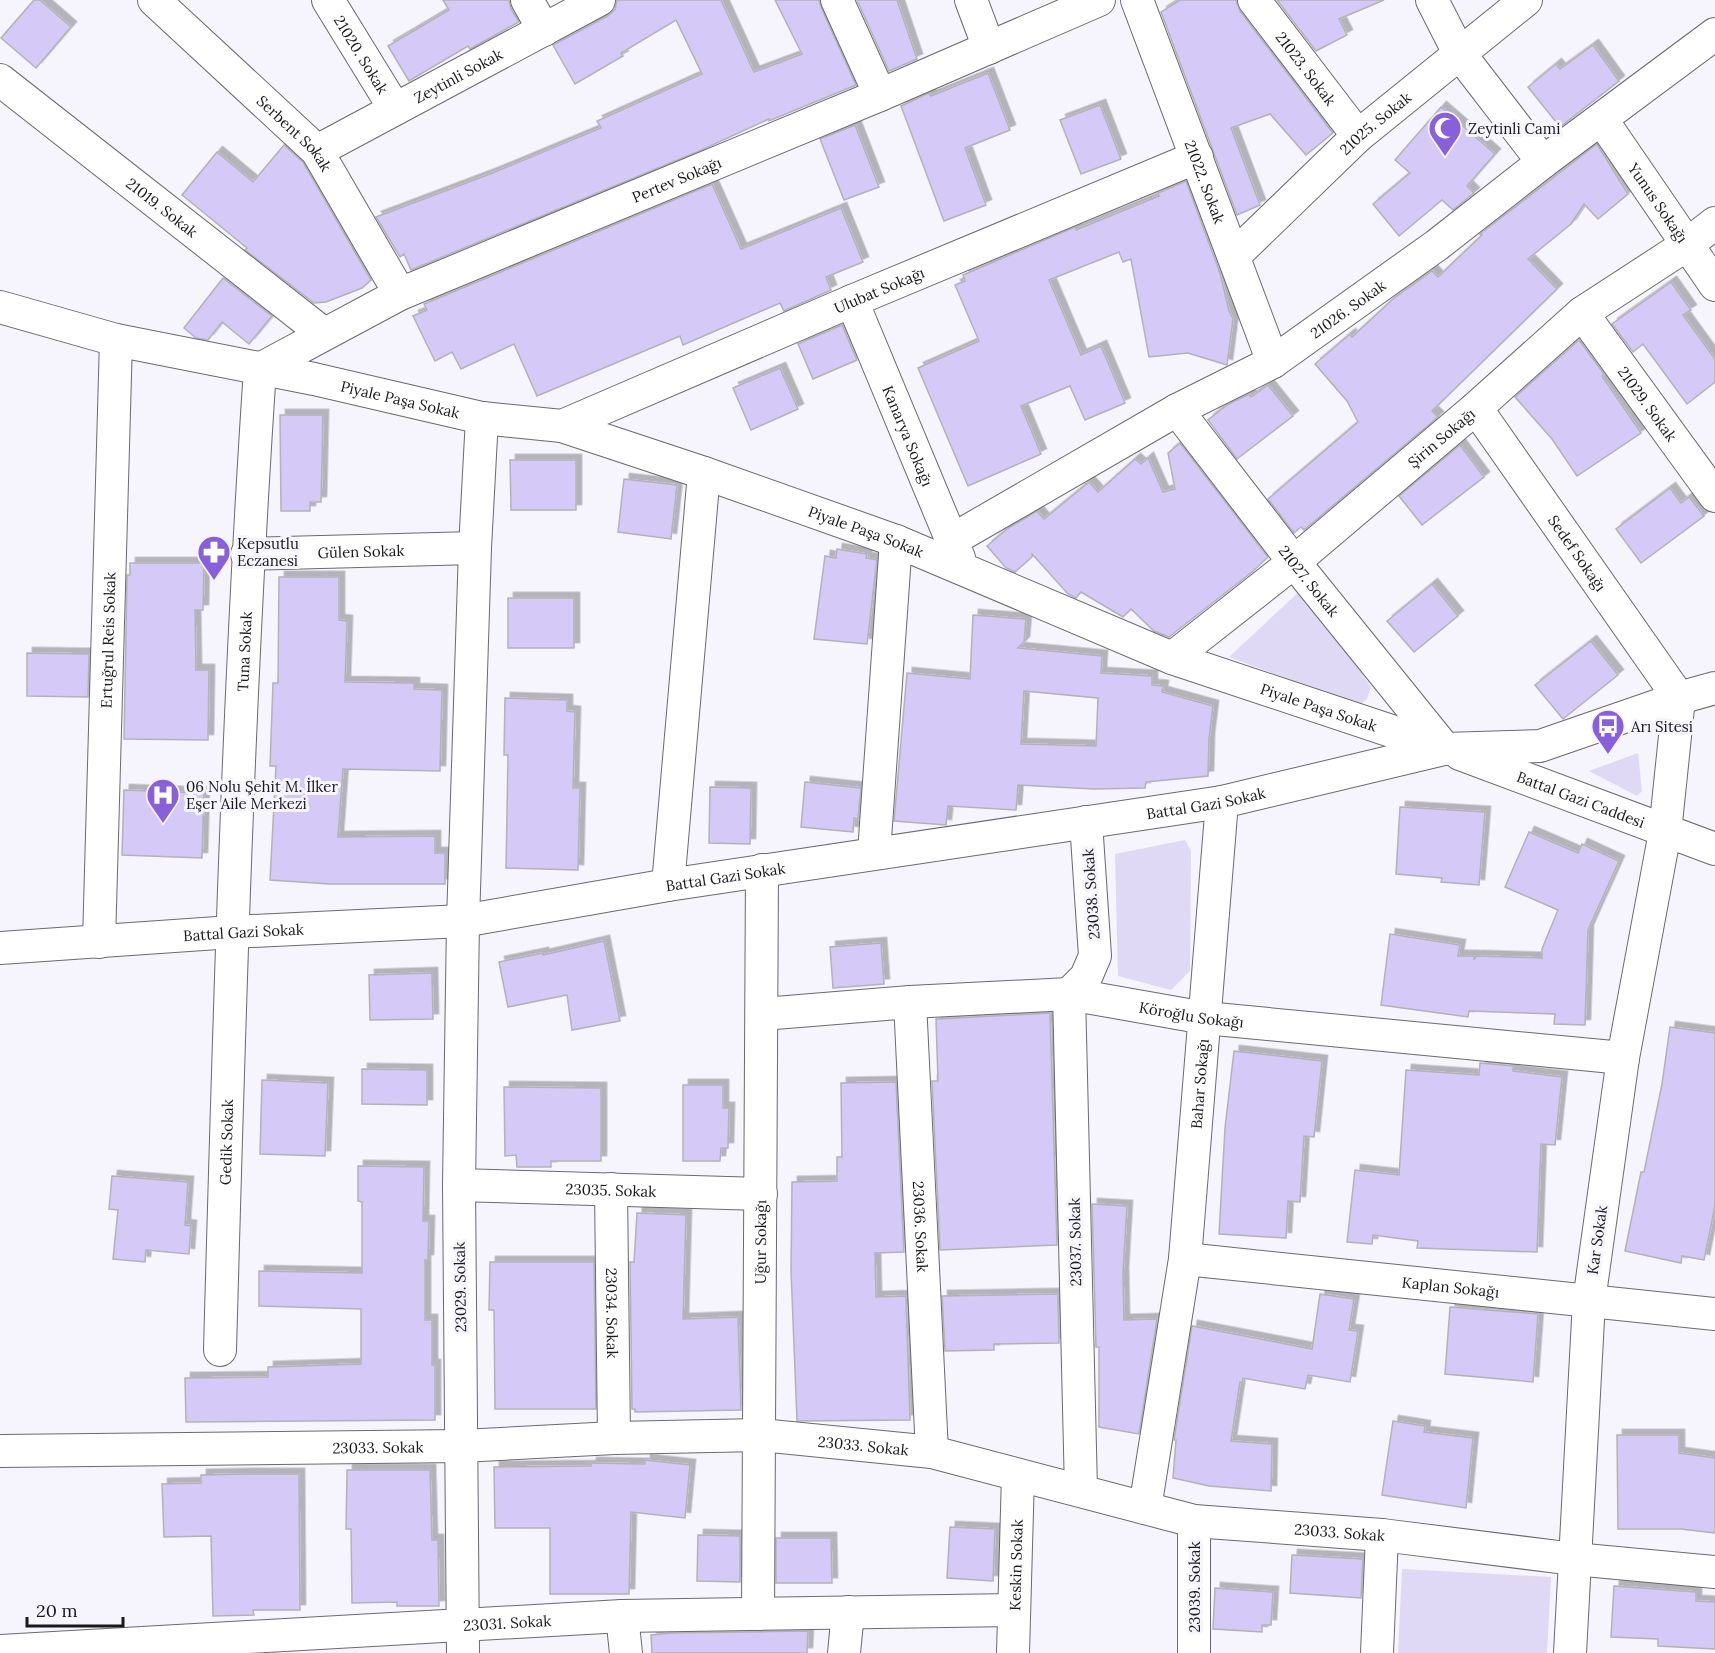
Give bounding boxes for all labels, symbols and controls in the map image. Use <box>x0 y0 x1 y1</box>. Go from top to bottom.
street label: 21020. Sokak <box>330 12 393 97</box>
street label: 21023. Sokak <box>1272 28 1340 109</box>
street label: Zeytinli Sokak <box>410 44 506 107</box>
street label: 21025. Sokak <box>1335 87 1415 158</box>
street label: Serbent Sokak <box>253 91 336 175</box>
mosque icon: Zeytinli Cami <box>1427 110 1463 157</box>
place label: Zeytinli Cami <box>1468 119 1560 138</box>
street label: 21022. Sokak <box>1181 137 1230 226</box>
street label: Pertev Sokağı <box>629 152 724 206</box>
street label: Yunus Sokağı <box>1624 158 1693 246</box>
street label: 21019. Sokak <box>123 173 202 241</box>
street label: Ulubat Sokağı <box>831 262 927 317</box>
street label: 21026. Sokak <box>1306 275 1389 342</box>
street label: 21029. Sokak <box>1614 362 1681 445</box>
street label: Piyale Paşa Sokak <box>339 376 462 422</box>
street label: Kanarya Sokağı <box>879 383 937 489</box>
street label: Şirin Sokağı <box>1404 404 1479 471</box>
street label: Piyale Paşa Sokak <box>806 501 927 561</box>
street label: Sedef Sokağı <box>1544 511 1611 595</box>
pharmacy icon: Kepsutlu Eczanesi <box>196 534 232 581</box>
place label: Kepsutlu Eczanesi <box>237 534 299 570</box>
street label: Gülen Sokak <box>317 540 405 562</box>
street label: 21027. Sokak <box>1275 541 1344 620</box>
street label: Ertuğrul Reis Sokak <box>96 572 119 709</box>
street label: Tuna Sokak <box>233 611 255 692</box>
street label: Piyale Paşa Sokak <box>1258 679 1379 735</box>
bus stop icon: Arı Sitesi <box>1590 708 1626 755</box>
place label: Arı Sitesi <box>1630 717 1693 736</box>
street label: Battal Gazi Caddesi <box>1514 767 1648 832</box>
hospital icon: 06 Nolu Şehit M. İlker Eşer Aile Merkezi <box>145 777 181 824</box>
place label: 06 Nolu Şehit M. İlker Eşer Aile Merkezi <box>186 777 338 813</box>
street label: Battal Gazi Sokak <box>1145 782 1267 823</box>
street label: 23038. Sokak <box>1078 848 1104 940</box>
street label: Battal Gazi Sokak <box>664 858 787 895</box>
street label: Battal Gazi Sokak <box>183 919 304 945</box>
street label: Köroğlu Sokağı <box>1138 997 1245 1031</box>
street label: Bahar Sokağı <box>1186 1038 1212 1130</box>
street label: Gedik Sokak <box>215 1099 237 1185</box>
street label: 23035. Sokak <box>565 1179 657 1200</box>
street label: 23036. Sokak <box>909 1181 933 1273</box>
street label: 23037. Sokak <box>1065 1198 1085 1286</box>
street label: Uğur Sokağı <box>750 1200 770 1284</box>
street label: Kar Sokak <box>1583 1204 1611 1276</box>
street label: 23029. Sokak <box>450 1242 470 1332</box>
street label: 23034. Sokak <box>602 1267 623 1359</box>
street label: Kaplan Sokağı <box>1401 1272 1500 1301</box>
street label: 23033. Sokak <box>817 1431 909 1459</box>
street label: 23033. Sokak <box>332 1437 424 1457</box>
street label: Keskin Sokak <box>1005 1519 1026 1611</box>
street label: 23033. Sokak <box>1293 1519 1386 1545</box>
street label: 23039. Sokak <box>1185 1541 1204 1633</box>
scale bar <box>27 1590 123 1628</box>
text: 20 m <box>36 1599 78 1622</box>
street label: 23031. Sokak <box>463 1610 552 1634</box>

